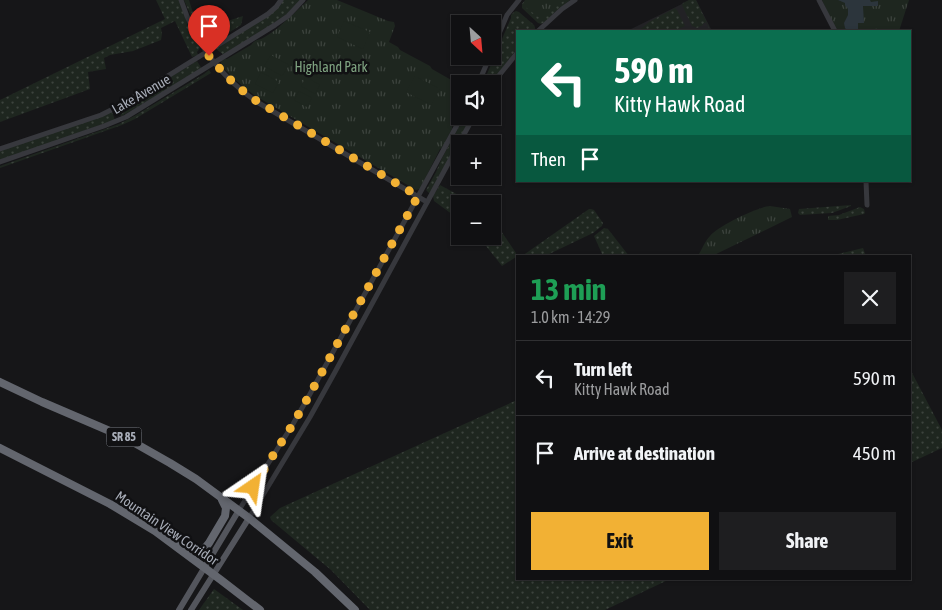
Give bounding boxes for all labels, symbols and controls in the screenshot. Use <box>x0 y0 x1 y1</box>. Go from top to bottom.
pin <box>188 5 230 56</box>
icon: arrive <box>195 12 223 40</box>
north arrow <box>451 15 501 65</box>
map controls <box>451 15 501 245</box>
icon: left <box>531 50 596 115</box>
text: 590 m <box>614 50 693 90</box>
park label: Highland Park <box>294 59 368 75</box>
street label: Lake Avenue <box>109 71 173 117</box>
button: sound <box>451 75 501 125</box>
text: Kitty Hawk Road <box>614 91 745 117</box>
button: + <box>451 135 501 185</box>
icon: arrive <box>576 145 604 173</box>
text: Then <box>531 148 566 170</box>
button: − <box>451 195 501 245</box>
text: 13 min <box>531 272 606 306</box>
button: close <box>844 272 896 324</box>
text: 1.0 km · 14:29 <box>531 308 610 326</box>
text: Turn left <box>574 358 632 380</box>
icon: left <box>531 364 559 392</box>
text: 590 m <box>853 367 896 389</box>
text: Kitty Hawk Road <box>574 380 670 398</box>
road number: SR 85 <box>106 428 142 447</box>
icon: arrive <box>531 439 559 467</box>
text: Arrive at destination <box>574 442 715 464</box>
text: 450 m <box>853 442 896 464</box>
position arrow <box>226 460 278 512</box>
street label: Mountain View Corridor <box>113 488 222 569</box>
button: Exit <box>531 512 709 570</box>
button: Share <box>719 512 896 570</box>

